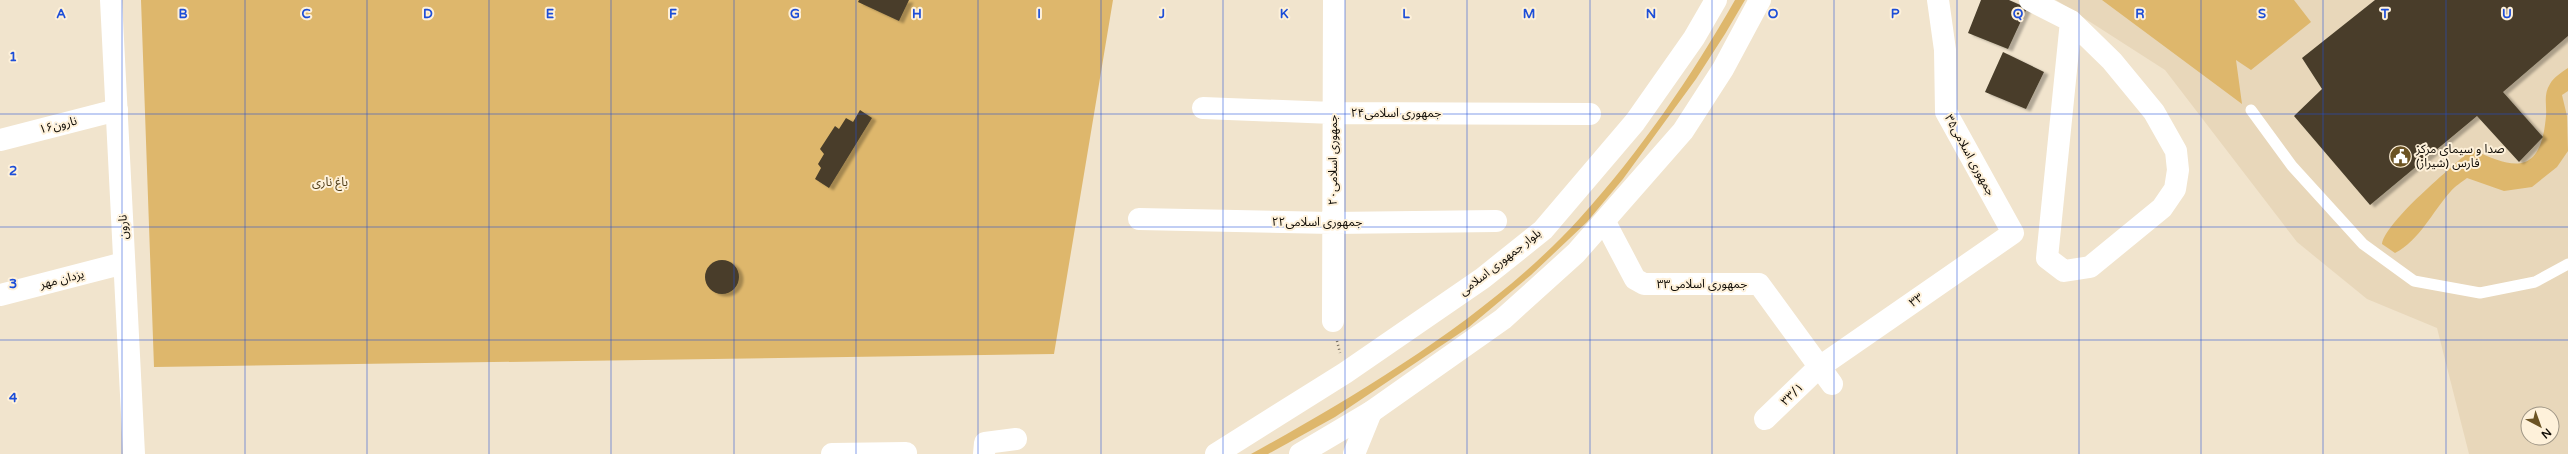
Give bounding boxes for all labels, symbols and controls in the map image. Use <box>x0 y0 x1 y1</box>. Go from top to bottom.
text: A <box>56 6 66 22</box>
text: B <box>178 6 188 22</box>
text: C <box>301 6 311 22</box>
text: D <box>423 6 433 22</box>
text: E <box>546 6 554 22</box>
text: F <box>669 6 677 22</box>
text: G <box>790 6 800 22</box>
text: H <box>912 6 922 22</box>
text: I <box>1037 6 1041 22</box>
text: J <box>1158 6 1165 22</box>
text: K <box>1280 6 1289 22</box>
text: L <box>1402 6 1410 22</box>
text: M <box>1523 6 1535 22</box>
text: N <box>1646 6 1656 22</box>
text: O <box>1768 6 1779 22</box>
text: P <box>1891 6 1900 22</box>
text: Q <box>2013 6 2024 22</box>
text: R <box>2135 6 2145 22</box>
text: S <box>2258 6 2266 22</box>
text: T <box>2380 6 2390 22</box>
text: U <box>2502 6 2512 22</box>
text: 1 <box>9 49 17 65</box>
street label: جمهوری اسلامی۲۴ <box>1351 106 1441 120</box>
street label: جمهوری اسلامی۳۵ <box>1942 112 1998 198</box>
street label: نارون۱۶ <box>38 114 78 136</box>
street label: جمهوری اسلامی۲۰ <box>1326 115 1340 205</box>
place label: صدا و سیمای مرکز فارس (شیراز) <box>2415 142 2505 170</box>
public building icon: صدا و سیمای مرکز فارس (شیراز) <box>2387 143 2413 169</box>
text: 2 <box>9 163 17 179</box>
park label: باغ ناری <box>312 175 348 191</box>
street label: نارون <box>115 214 131 240</box>
street label: جمهوری اسلامی۲۲ <box>1272 215 1362 229</box>
street label: بلوار جمهوری اسلامی <box>1456 226 1544 298</box>
street label: یزدان مهر <box>37 267 86 292</box>
text: 3 <box>9 276 17 292</box>
street label: جمهوری اسلامی۳۳ <box>1657 277 1747 291</box>
street label: ۳۳ <box>1906 290 1926 310</box>
street label: ۳۳/۱ <box>1778 380 1806 408</box>
text: 4 <box>9 390 18 406</box>
north arrow <box>2520 406 2560 446</box>
text: N <box>2539 425 2554 441</box>

